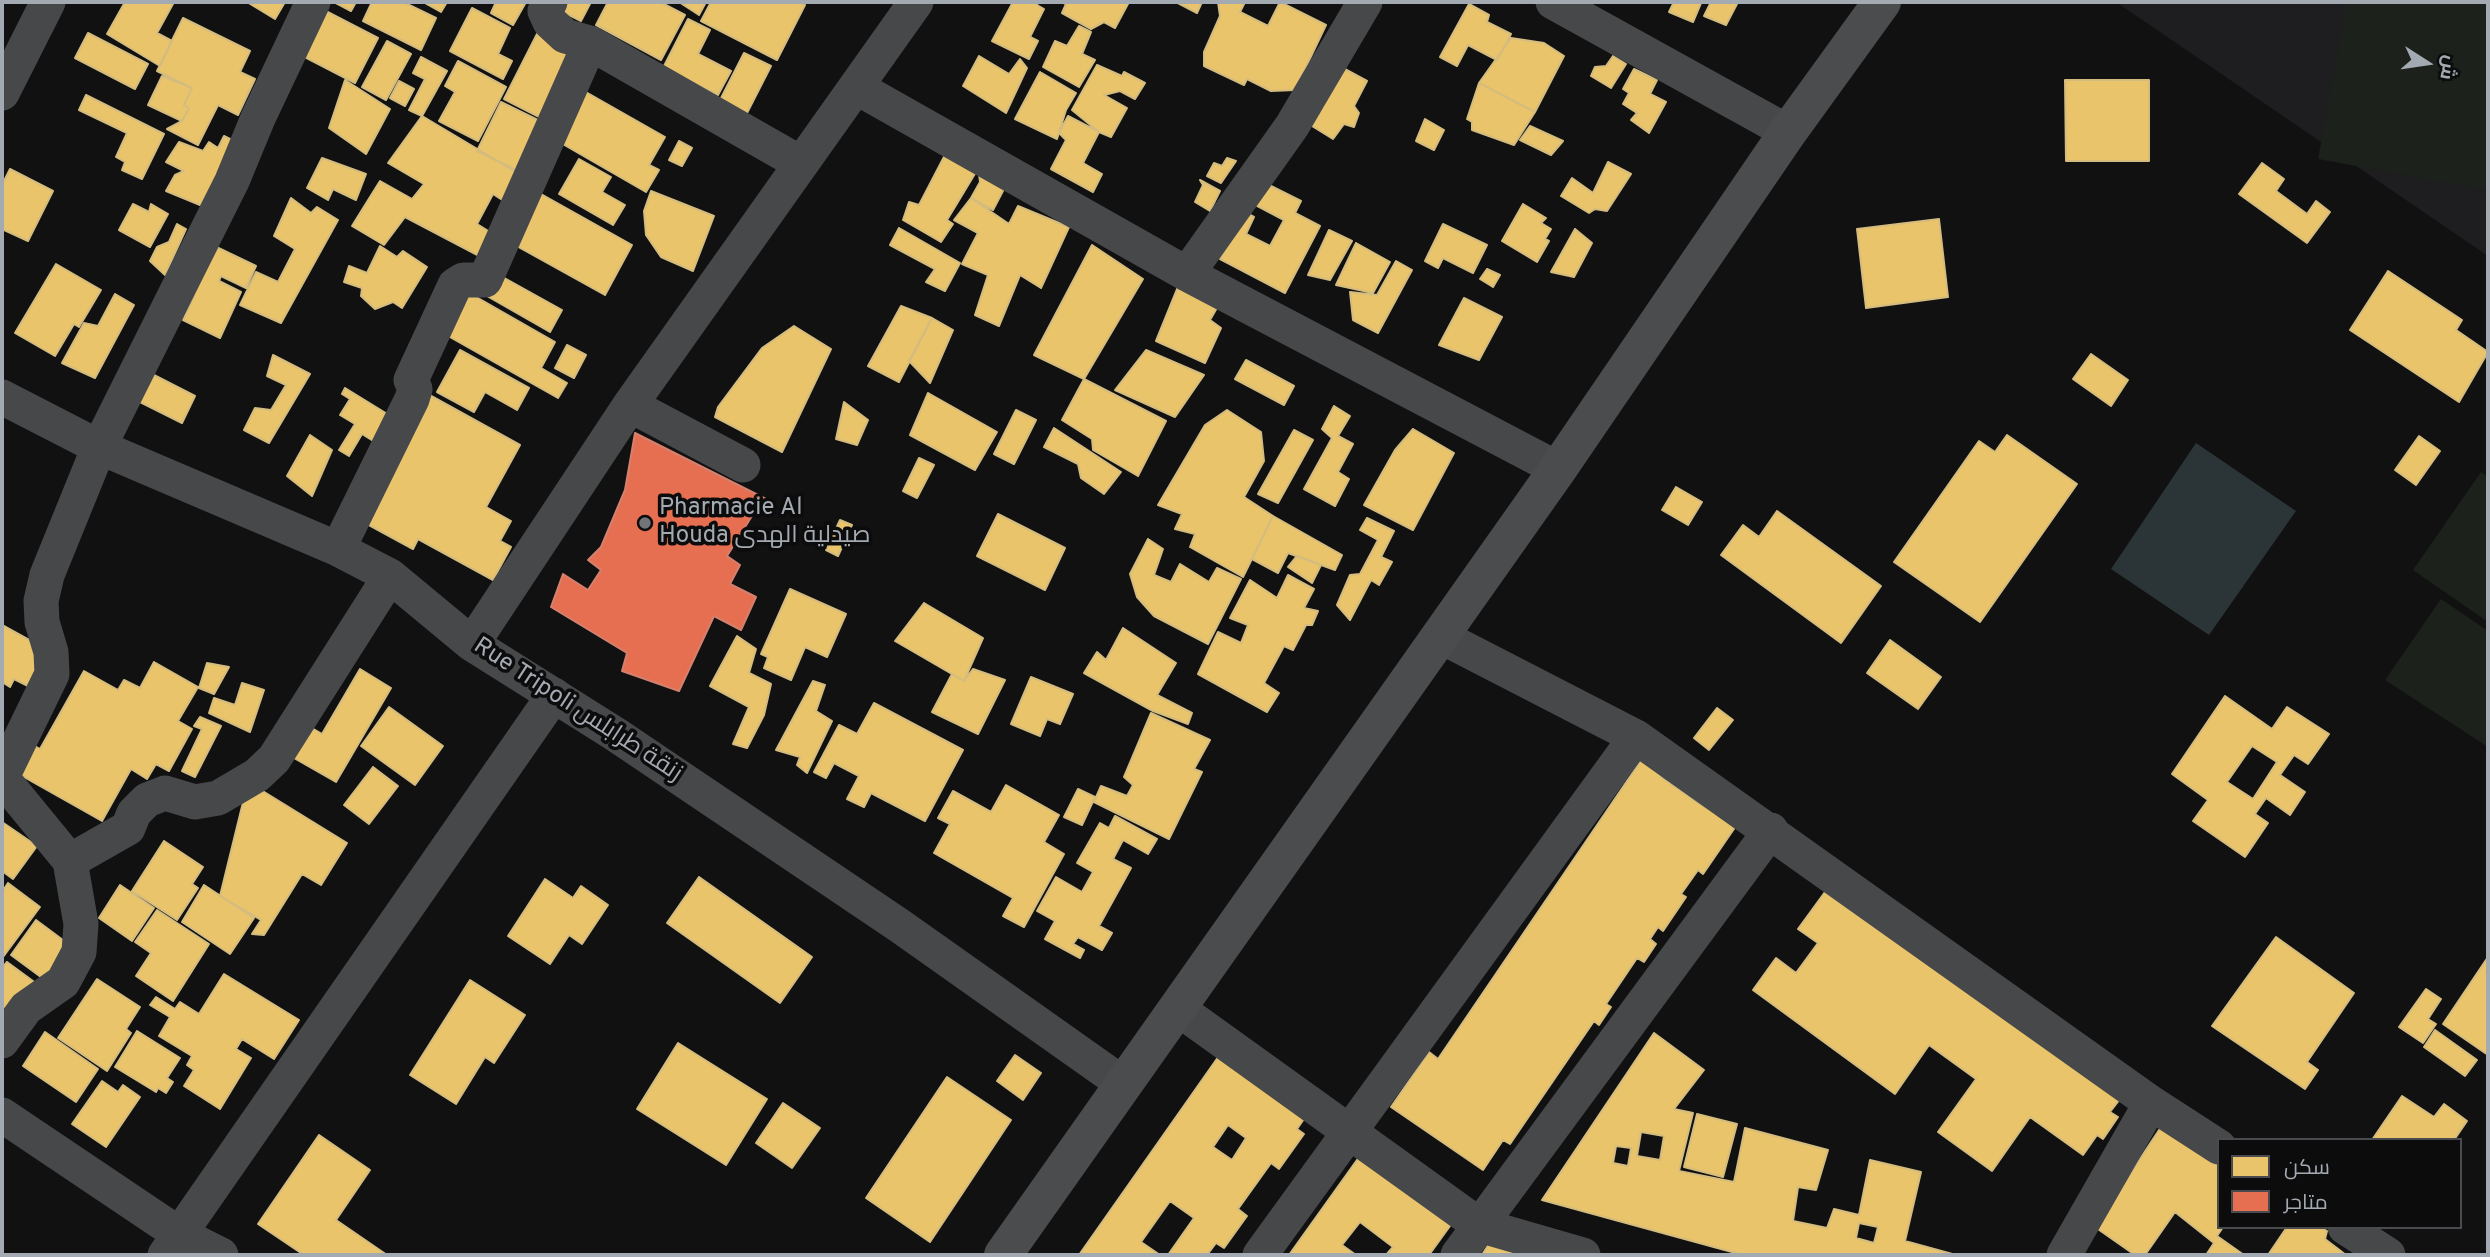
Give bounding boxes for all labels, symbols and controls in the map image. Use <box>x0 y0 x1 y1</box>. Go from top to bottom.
north arrow <box>2392 28 2462 98</box>
text: ش <box>2433 53 2462 82</box>
place label: Pharmacie Al Houda صيدلية الهدى <box>659 495 870 551</box>
marker: Pharmacie Al Houda صيدلية الهدى <box>637 515 653 531</box>
street label: Rue Tripoli زنقة طرابلس <box>467 633 687 789</box>
legend <box>2217 1138 2462 1229</box>
text: سكن <box>2284 1155 2330 1182</box>
text: متاجر <box>2284 1190 2328 1217</box>

